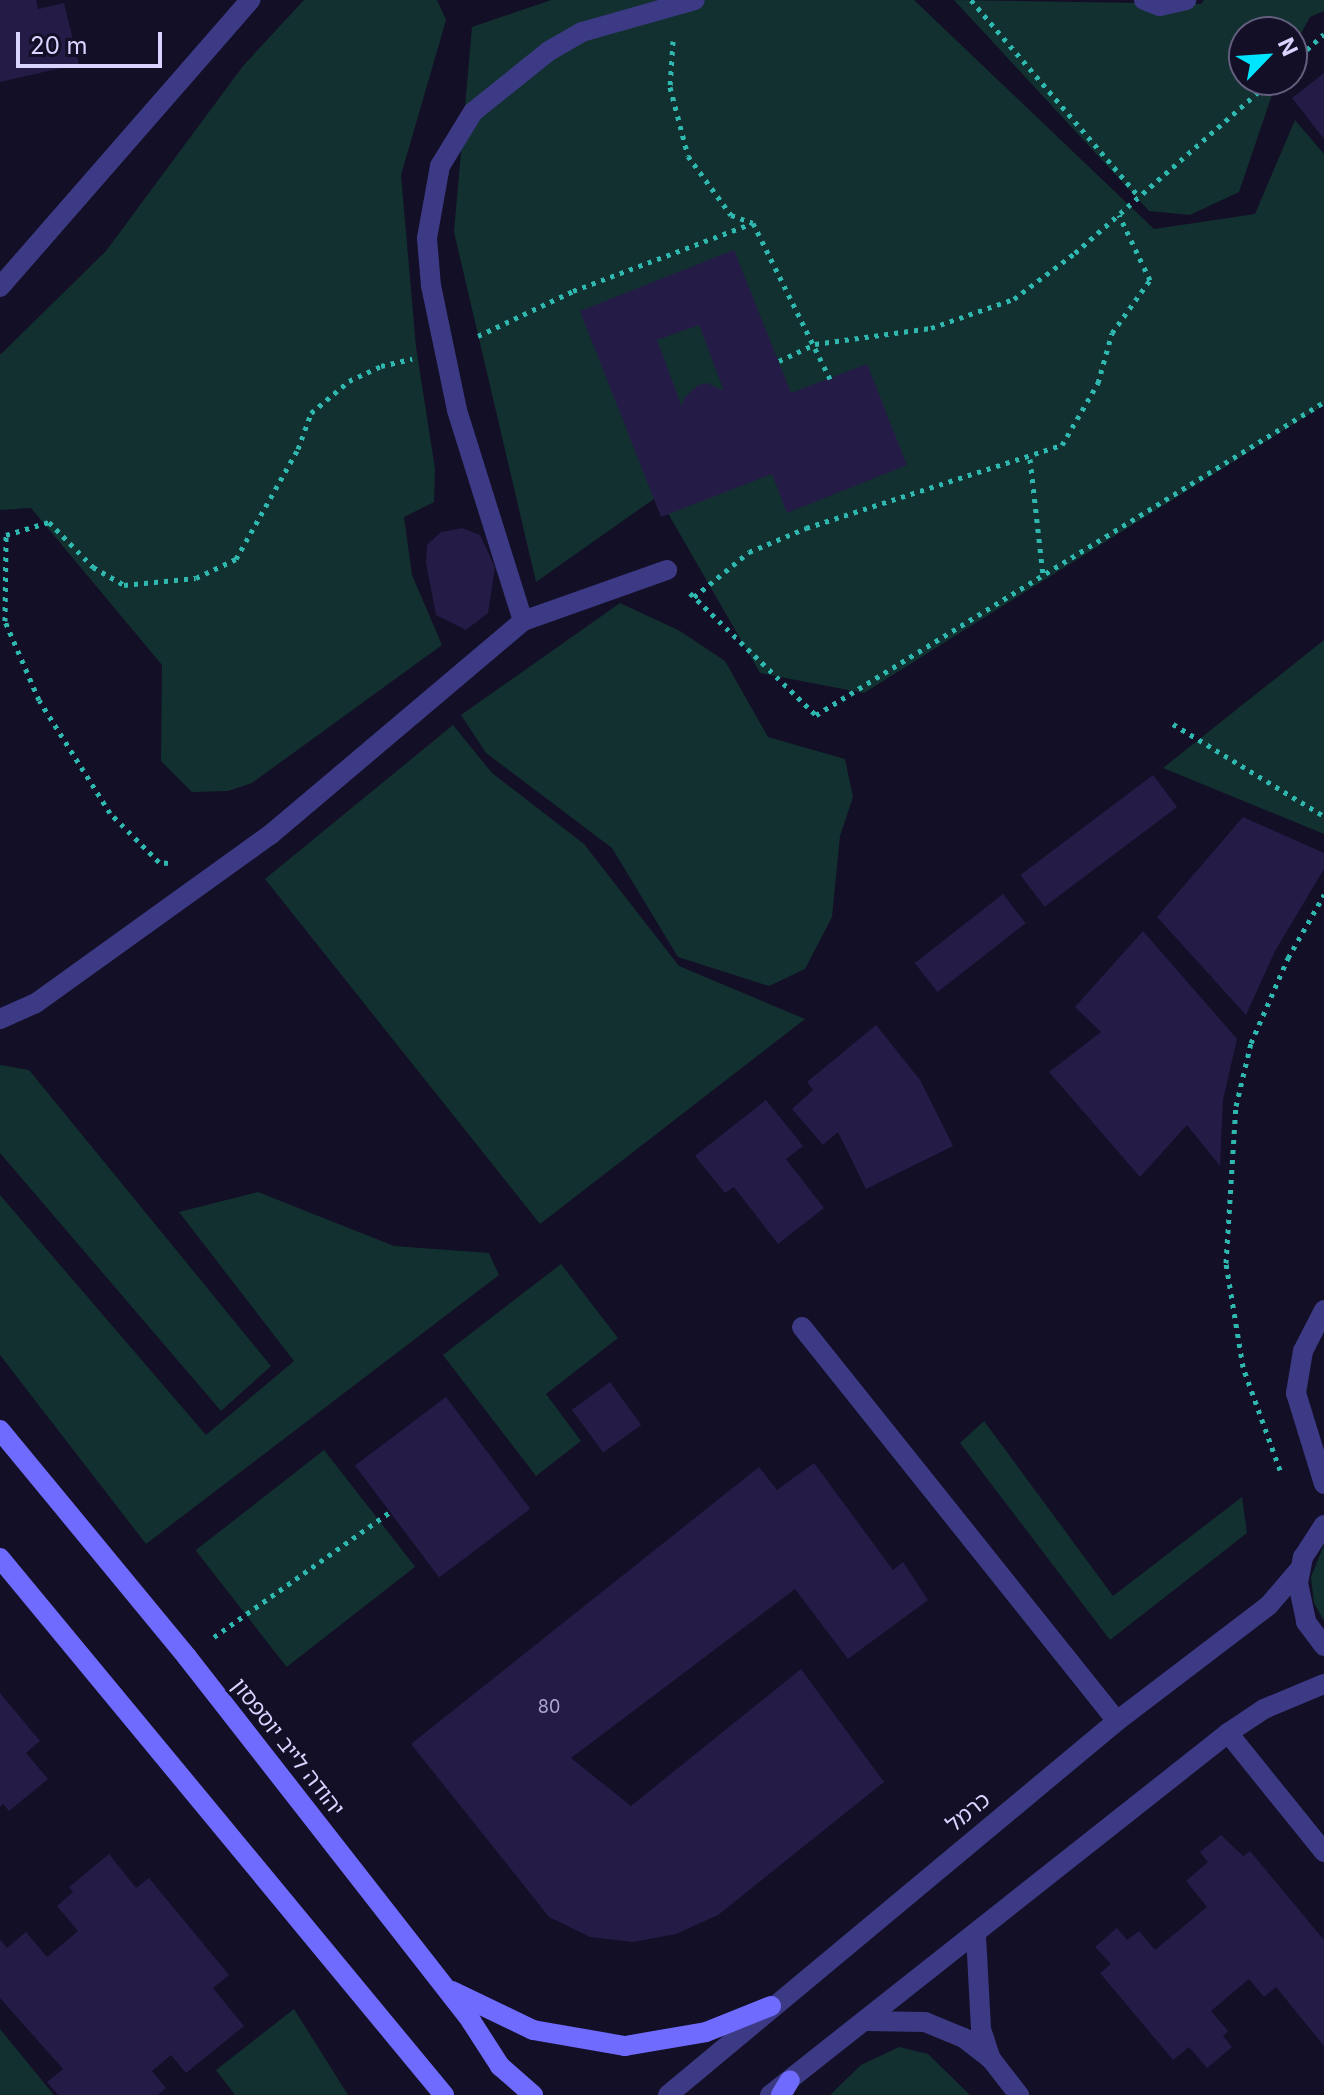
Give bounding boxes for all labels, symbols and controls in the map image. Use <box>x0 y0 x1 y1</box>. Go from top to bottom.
scale bar <box>20 16 166 66</box>
north arrow <box>1228 16 1308 96</box>
text: 20 m <box>30 31 88 60</box>
text: N <box>1273 34 1303 60</box>
street label: יהודה לייב יוספסון <box>226 1673 350 1821</box>
house number: 80 <box>538 1696 560 1718</box>
street label: כרמל <box>941 1786 995 1838</box>

